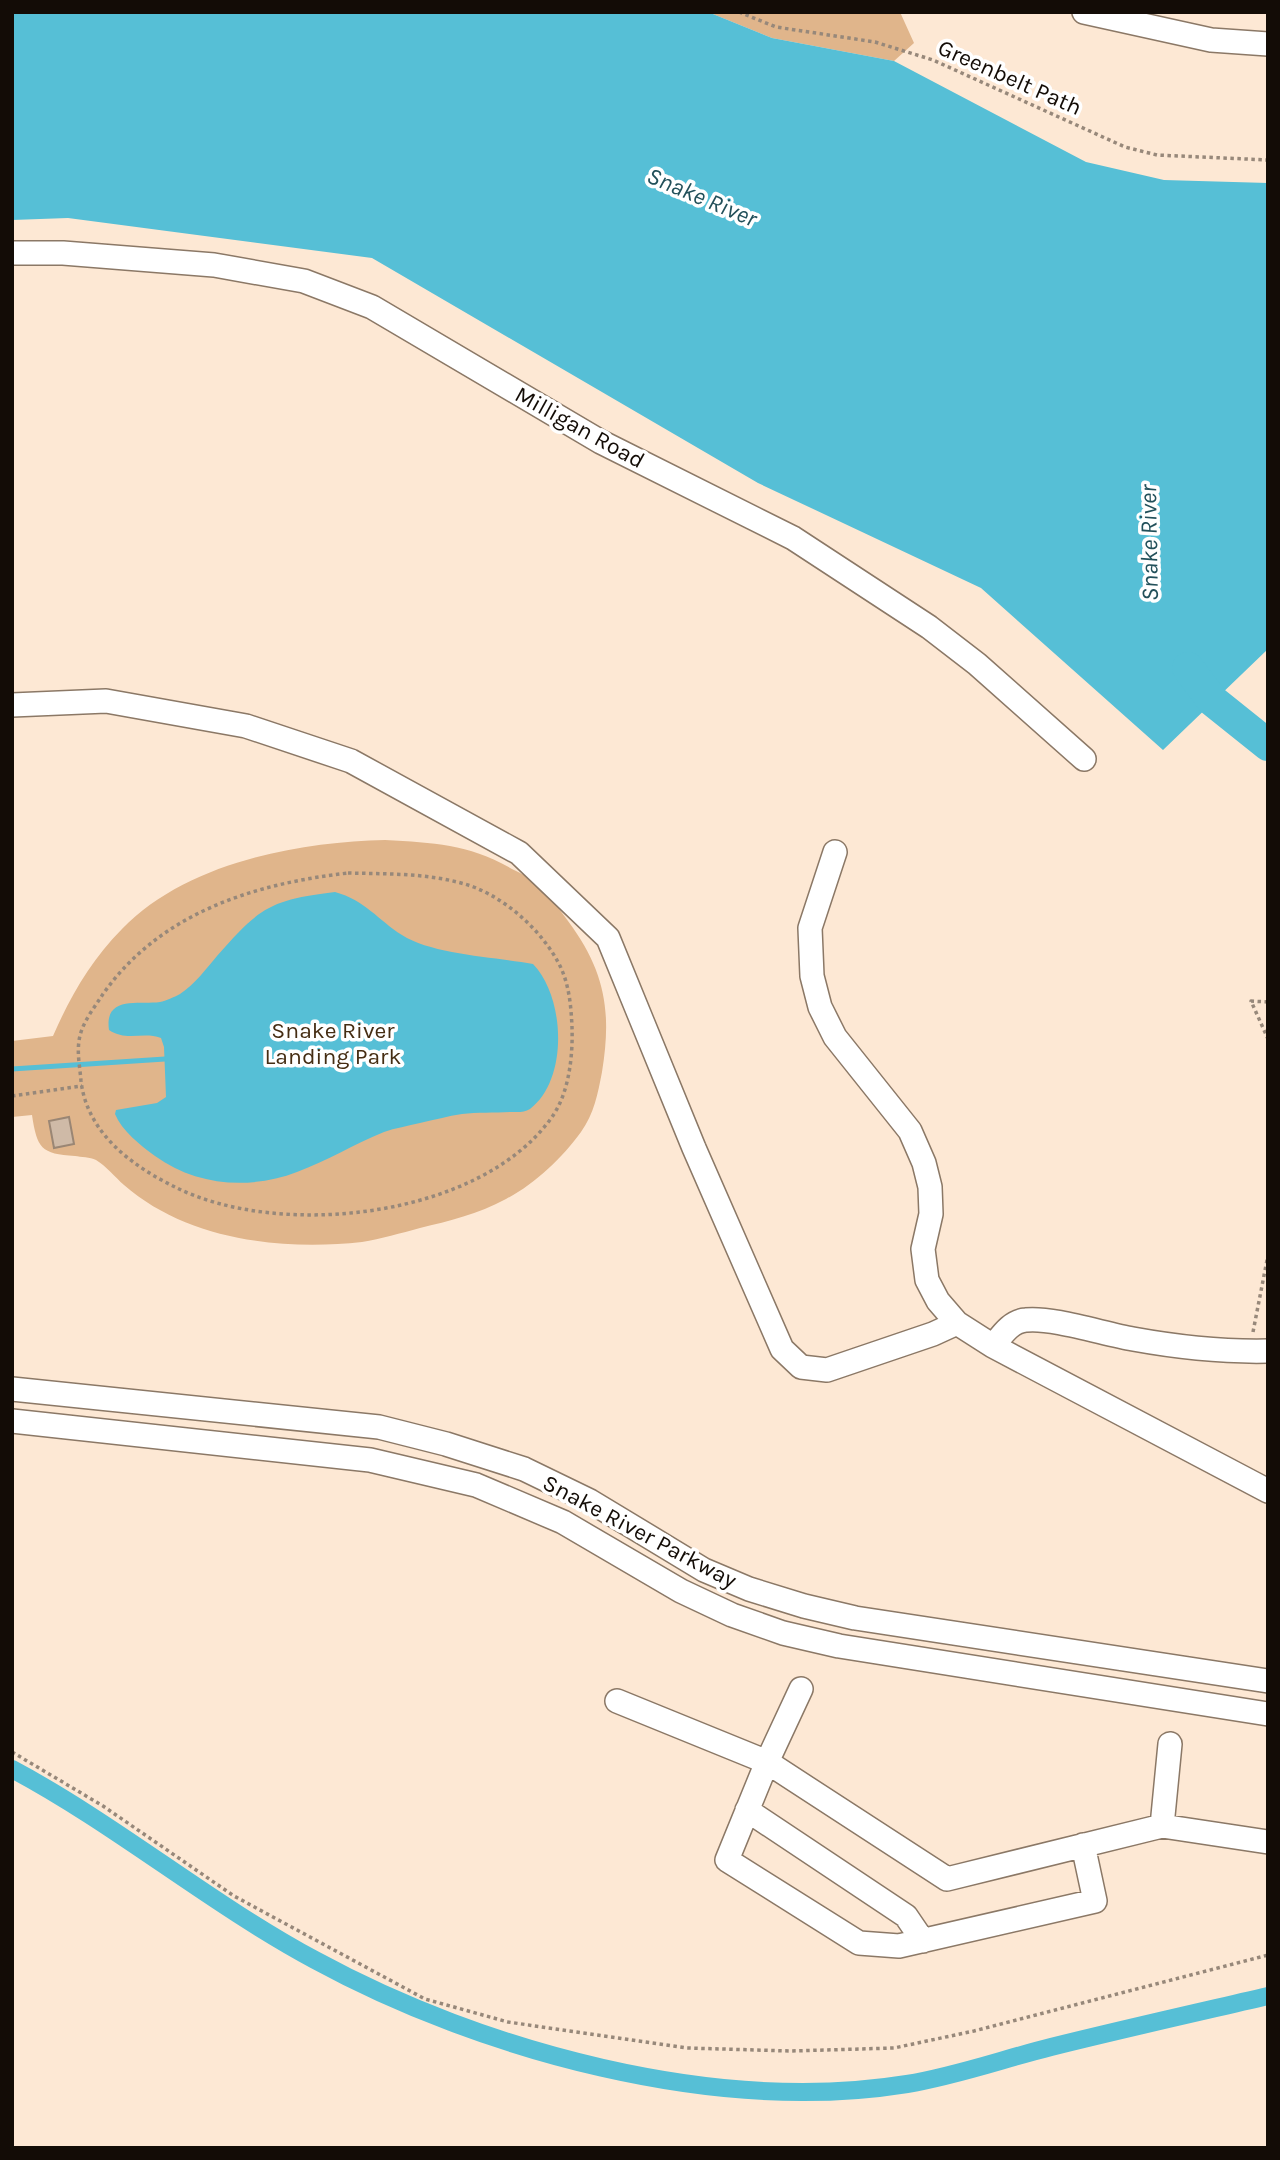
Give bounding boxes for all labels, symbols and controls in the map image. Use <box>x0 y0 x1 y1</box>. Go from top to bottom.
street label: Greenbelt Path <box>934 34 1086 121</box>
water label: Snake River <box>643 161 762 233</box>
street label: Milligan Road <box>510 381 649 474</box>
water label: Snake River <box>1134 484 1164 602</box>
park label: Snake River Landing Park <box>265 1017 401 1070</box>
street label: Snake River Parkway <box>538 1469 741 1594</box>

